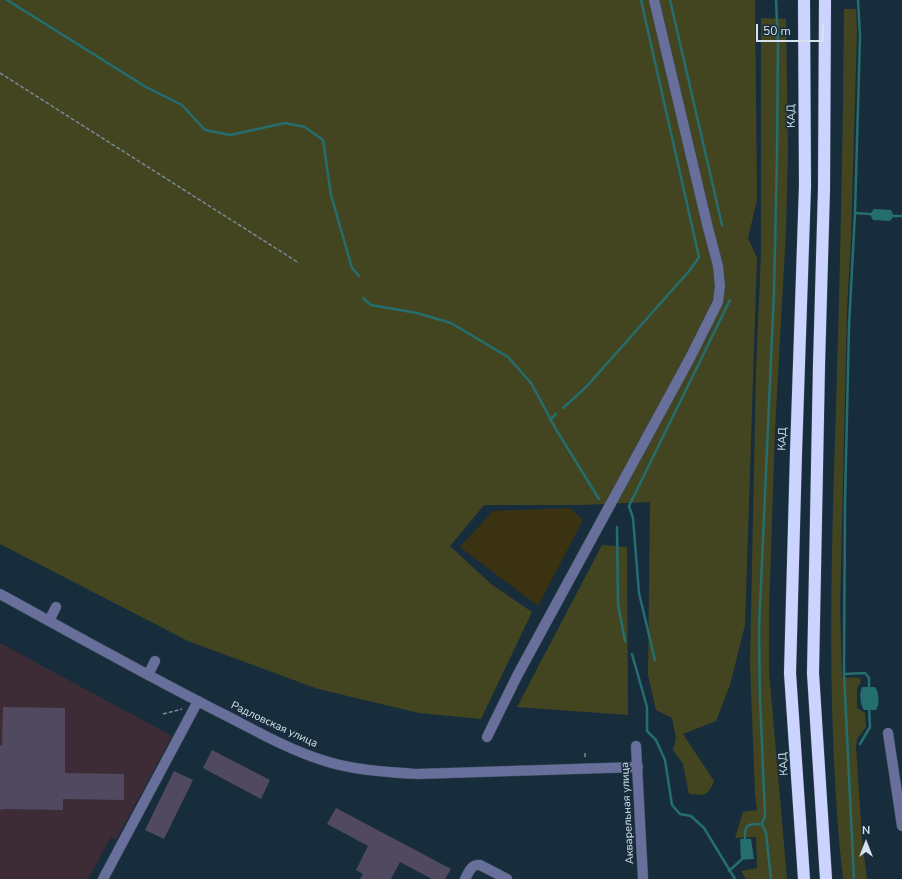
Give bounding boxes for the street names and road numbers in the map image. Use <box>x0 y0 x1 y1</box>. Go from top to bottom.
street label: КАД <box>785 104 799 128</box>
street label: КАД <box>776 427 790 451</box>
street label: Радловская улица <box>229 699 319 751</box>
street label: КАД <box>777 752 791 776</box>
street label: Акварельная улица <box>619 762 637 864</box>

